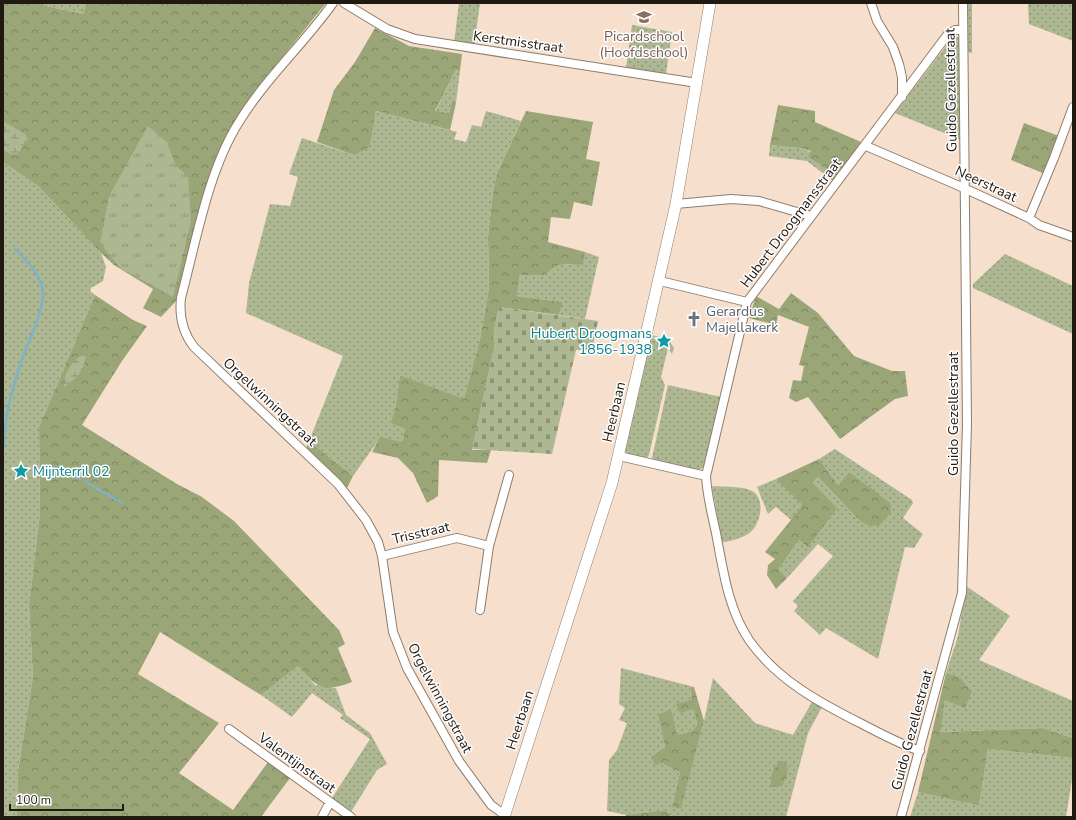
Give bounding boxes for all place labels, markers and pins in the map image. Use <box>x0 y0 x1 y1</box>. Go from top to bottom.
school or university icon: Picardschool (Hoofdschool) <box>635 8 653 26</box>
place label: Picardschool (Hoofdschool) <box>600 27 688 62</box>
place label: Gerardus Majellakerk <box>706 302 779 337</box>
church icon: Gerardus Majellakerk <box>685 310 703 328</box>
place label: Hubert Droogmans 1856-1938 <box>531 324 652 359</box>
place icon: Hubert Droogmans 1856-1938 <box>655 332 673 350</box>
place icon: Mijnterril 02 <box>12 462 30 480</box>
place label: Mijnterril 02 <box>33 462 110 481</box>

